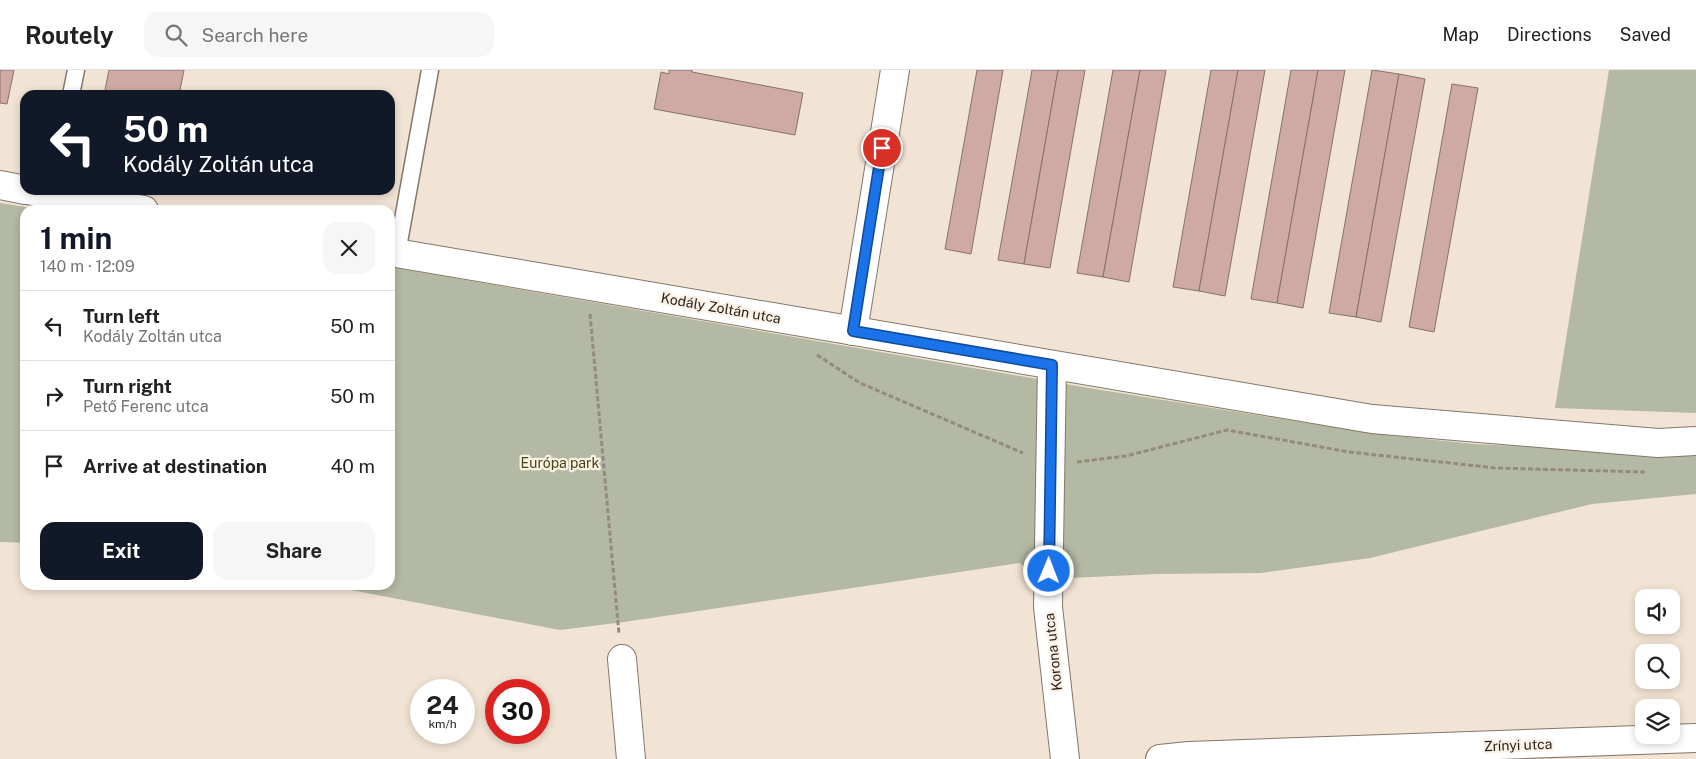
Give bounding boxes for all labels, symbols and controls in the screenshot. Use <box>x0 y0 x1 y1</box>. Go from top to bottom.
search box <box>144 12 494 57</box>
text: Routely <box>25 21 114 49</box>
icon: search <box>162 21 190 49</box>
text: Search here <box>202 24 308 46</box>
text: Map <box>1442 24 1479 45</box>
text: Directions <box>1507 24 1592 45</box>
text: Saved <box>1620 24 1671 45</box>
text: 50 m <box>123 109 208 150</box>
icon: left <box>40 110 105 175</box>
pin <box>861 127 903 169</box>
icon: arrive <box>868 134 896 162</box>
text: Kodály Zoltán utca <box>123 151 314 177</box>
text: 1 min <box>40 220 112 256</box>
button: close <box>323 222 375 274</box>
text: 140 m · 12:09 <box>40 257 135 276</box>
street label: Kodály Zoltán utca <box>660 290 782 326</box>
text: Turn left <box>83 305 160 327</box>
icon: left <box>40 312 68 340</box>
text: 50 m <box>330 315 375 337</box>
text: Kodály Zoltán utca <box>83 327 222 346</box>
text: Turn right <box>83 375 172 397</box>
icon: right <box>40 382 68 410</box>
text: 50 m <box>330 385 375 407</box>
text: Pető Ferenc utca <box>83 397 209 416</box>
icon: arrive <box>40 452 68 480</box>
text: Arrive at destination <box>83 455 267 477</box>
text: 40 m <box>330 455 375 477</box>
park label: Európa park <box>521 455 600 471</box>
button: Exit <box>40 522 203 580</box>
button: Share <box>213 522 375 580</box>
position arrow <box>1022 544 1074 596</box>
map controls <box>1635 589 1680 744</box>
button: sound <box>1635 589 1680 634</box>
street label: Korona utca <box>1041 612 1065 692</box>
button: search <box>1635 644 1680 689</box>
speed limit sign: 30 <box>485 679 550 744</box>
text: 24 <box>426 690 459 720</box>
button: layers <box>1635 699 1680 744</box>
text: km/h <box>428 717 457 731</box>
street label: Zrínyi utca <box>1483 736 1553 754</box>

